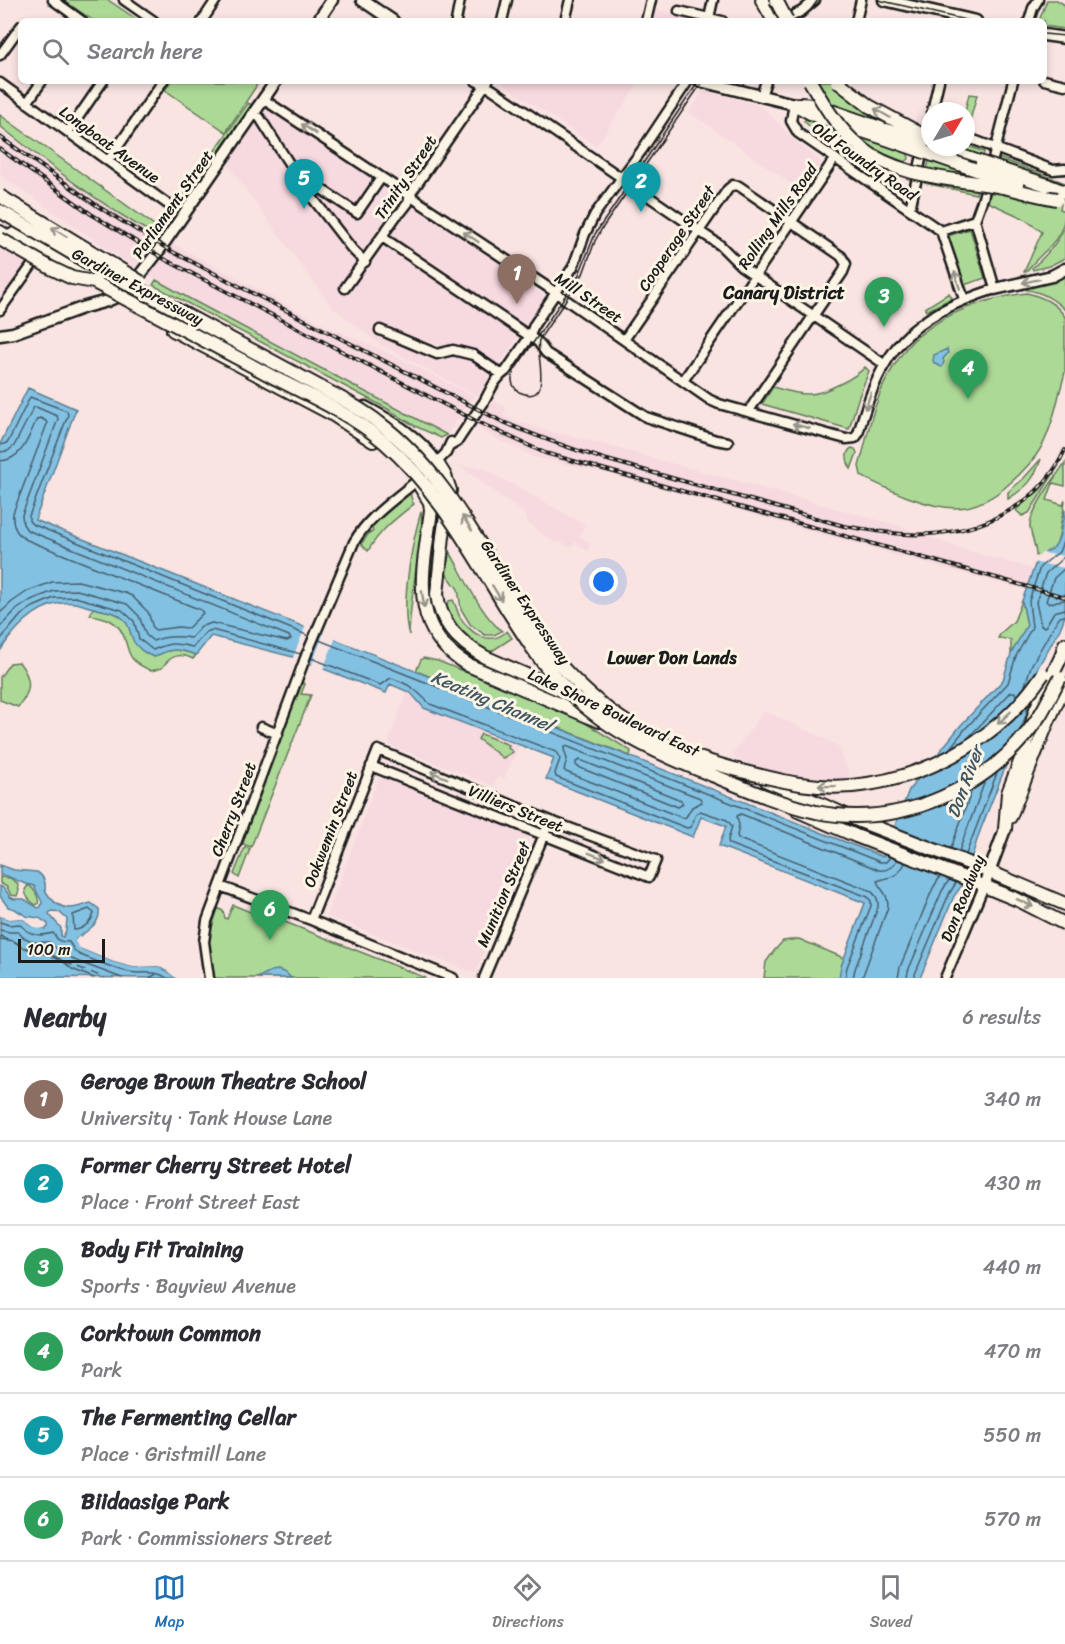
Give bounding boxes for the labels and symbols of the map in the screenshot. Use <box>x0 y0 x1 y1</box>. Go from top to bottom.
street label: Longboat Avenue <box>53 98 167 191</box>
north arrow <box>921 102 975 156</box>
one-way arrow <box>873 107 891 118</box>
street label: Old Foundry Road <box>806 114 925 210</box>
one-way arrow <box>301 123 318 135</box>
street label: Trinity Street <box>366 129 445 226</box>
street label: Parliament Street <box>124 143 221 265</box>
street label: Rolling Mills Road <box>730 156 826 276</box>
pin: 5 <box>284 160 324 209</box>
pin: 2 <box>622 162 660 212</box>
street label: Cooperage Street <box>630 179 723 298</box>
one-way arrow <box>51 225 68 237</box>
one-way arrow <box>464 231 480 243</box>
street label: Gardiner Expressway <box>66 239 210 334</box>
pin: 1 <box>498 254 536 304</box>
street label: Mill Street <box>549 264 629 331</box>
one-way arrow <box>951 271 962 290</box>
one-way arrow <box>1021 275 1040 287</box>
district label: Canary District <box>722 277 845 309</box>
pin: 3 <box>864 278 904 327</box>
pin: 4 <box>948 350 988 399</box>
one-way arrow <box>861 391 872 410</box>
one-way arrow <box>792 420 811 432</box>
one-way arrow <box>460 515 472 532</box>
street label: Gardiner Expressway <box>473 534 579 672</box>
your location <box>589 567 618 596</box>
one-way arrow <box>491 585 504 602</box>
one-way arrow <box>418 588 429 608</box>
district label: Lower Don Lands <box>607 642 737 674</box>
street label: Lake Shore Boulevard East <box>523 660 705 765</box>
water label: Keating Channel <box>426 661 561 742</box>
one-way arrow <box>997 711 1012 725</box>
water label: Don River <box>937 738 994 823</box>
street label: Cherry Street <box>202 758 265 861</box>
street label: Ookwemin Street <box>295 767 366 892</box>
one-way arrow <box>430 769 448 780</box>
street label: Villiers Street <box>464 776 568 841</box>
one-way arrow <box>818 780 838 792</box>
street label: Munition Street <box>468 836 539 952</box>
street label: Don Roadway <box>932 849 993 946</box>
one-way arrow <box>587 851 605 862</box>
pin: 6 <box>250 890 290 940</box>
one-way arrow <box>1016 898 1034 910</box>
scale bar <box>18 936 105 964</box>

